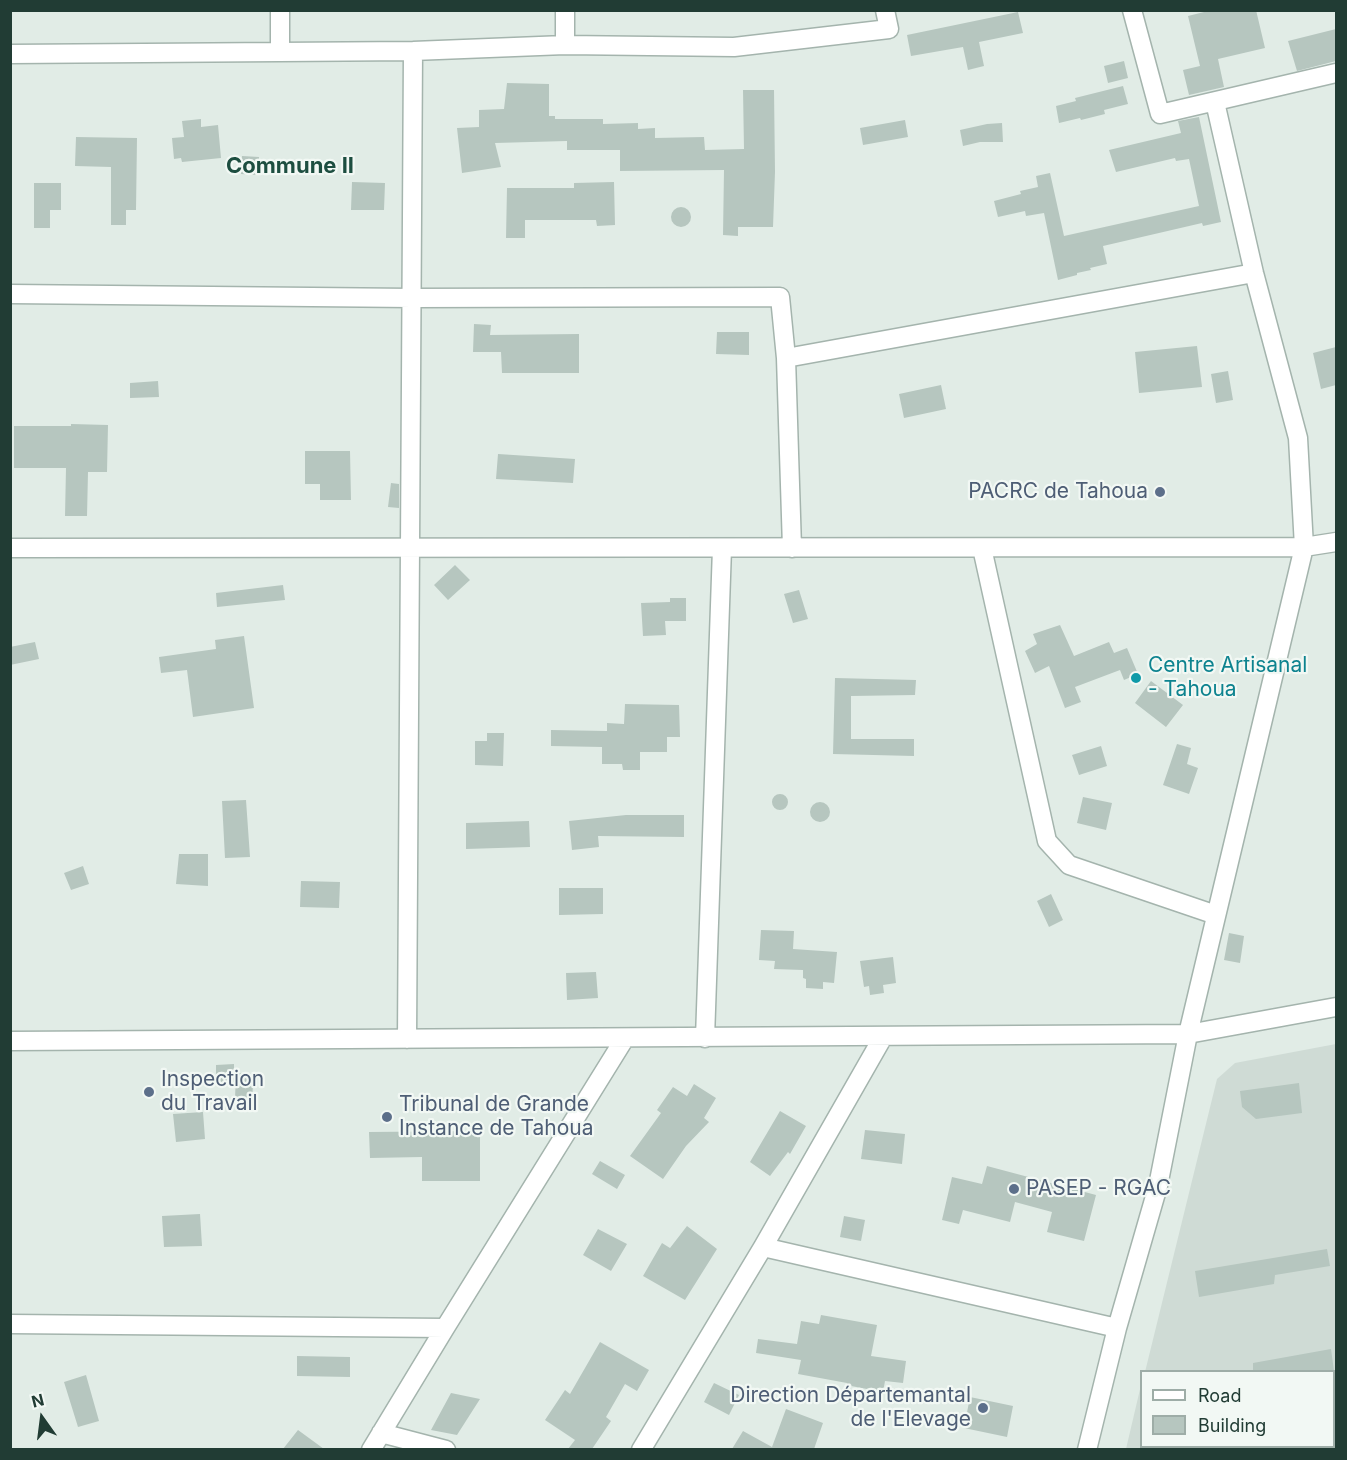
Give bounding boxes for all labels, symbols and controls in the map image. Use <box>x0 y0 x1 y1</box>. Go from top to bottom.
district label: Commune II <box>226 153 354 179</box>
place label: PACRC de Tahoua <box>968 479 1148 505</box>
marker: PACRC de Tahoua <box>1153 485 1167 499</box>
place label: Centre Artisanal - Tahoua <box>1148 653 1307 703</box>
marker: Centre Artisanal - Tahoua <box>1129 671 1143 685</box>
place label: Inspection du Travail <box>161 1067 264 1117</box>
marker: Inspection du Travail <box>142 1085 156 1099</box>
place label: Tribunal de Grande Instance de Tahoua <box>399 1092 593 1142</box>
marker: Tribunal de Grande Instance de Tahoua <box>380 1110 394 1124</box>
place label: PASEP - RGAC <box>1026 1176 1171 1202</box>
marker: PASEP - RGAC <box>1007 1182 1021 1196</box>
legend <box>1140 1370 1335 1448</box>
place label: Direction Départemantal de l'Elevage <box>730 1383 971 1433</box>
text: Road <box>1198 1385 1241 1406</box>
north arrow <box>12 1388 72 1448</box>
text: N <box>29 1389 46 1412</box>
marker: Direction Départemantal de l'Elevage <box>976 1401 990 1415</box>
text: Building <box>1198 1415 1266 1436</box>

